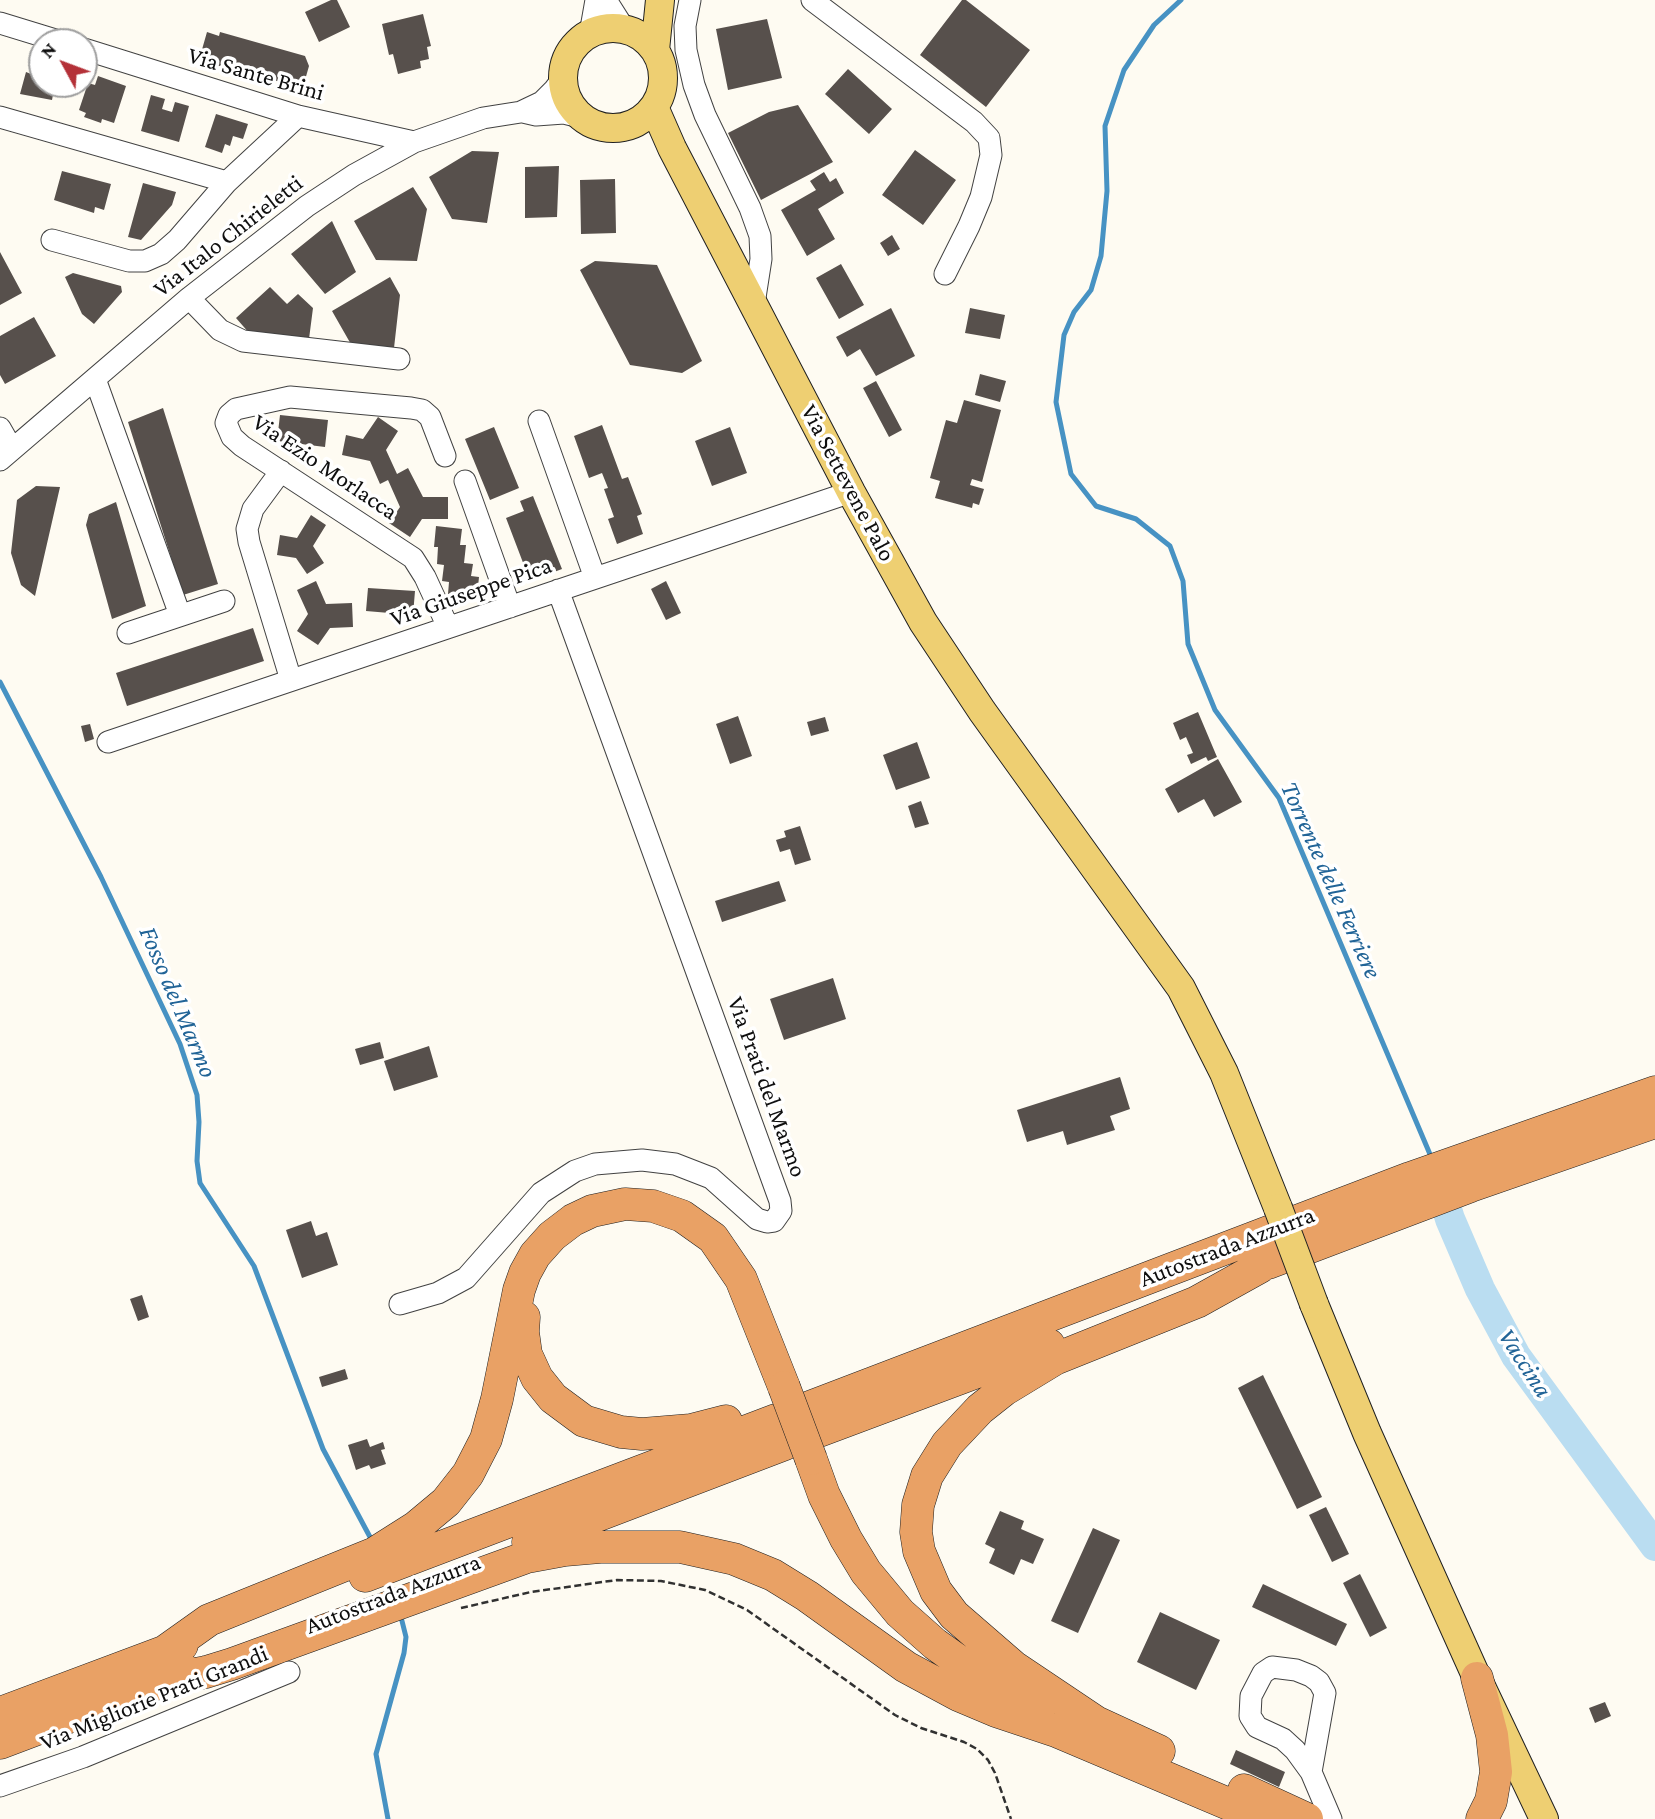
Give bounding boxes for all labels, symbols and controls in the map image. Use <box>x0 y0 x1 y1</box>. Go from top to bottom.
north arrow <box>28 28 98 98</box>
text: N <box>36 38 60 62</box>
street label: Via Sante Brini <box>185 41 327 107</box>
street label: Via Italo Chirieletti <box>147 169 309 303</box>
street label: Via Settevene Palo <box>795 400 901 566</box>
street label: Via Ezio Morlacca <box>247 408 403 526</box>
street label: Via Giuseppe Pica <box>386 551 556 633</box>
water label: Torrente delle Ferriere <box>1274 777 1388 983</box>
water label: Fosso del Marmo <box>132 921 224 1083</box>
street label: Via Prati del Marmo <box>721 993 813 1181</box>
street label: Autostrada Azzurra <box>1135 1200 1319 1294</box>
water label: Vaccina <box>1491 1322 1559 1404</box>
street label: Autostrada Azzurra <box>301 1547 485 1641</box>
street label: Via Migliorie Prati Grandi <box>36 1639 272 1757</box>

